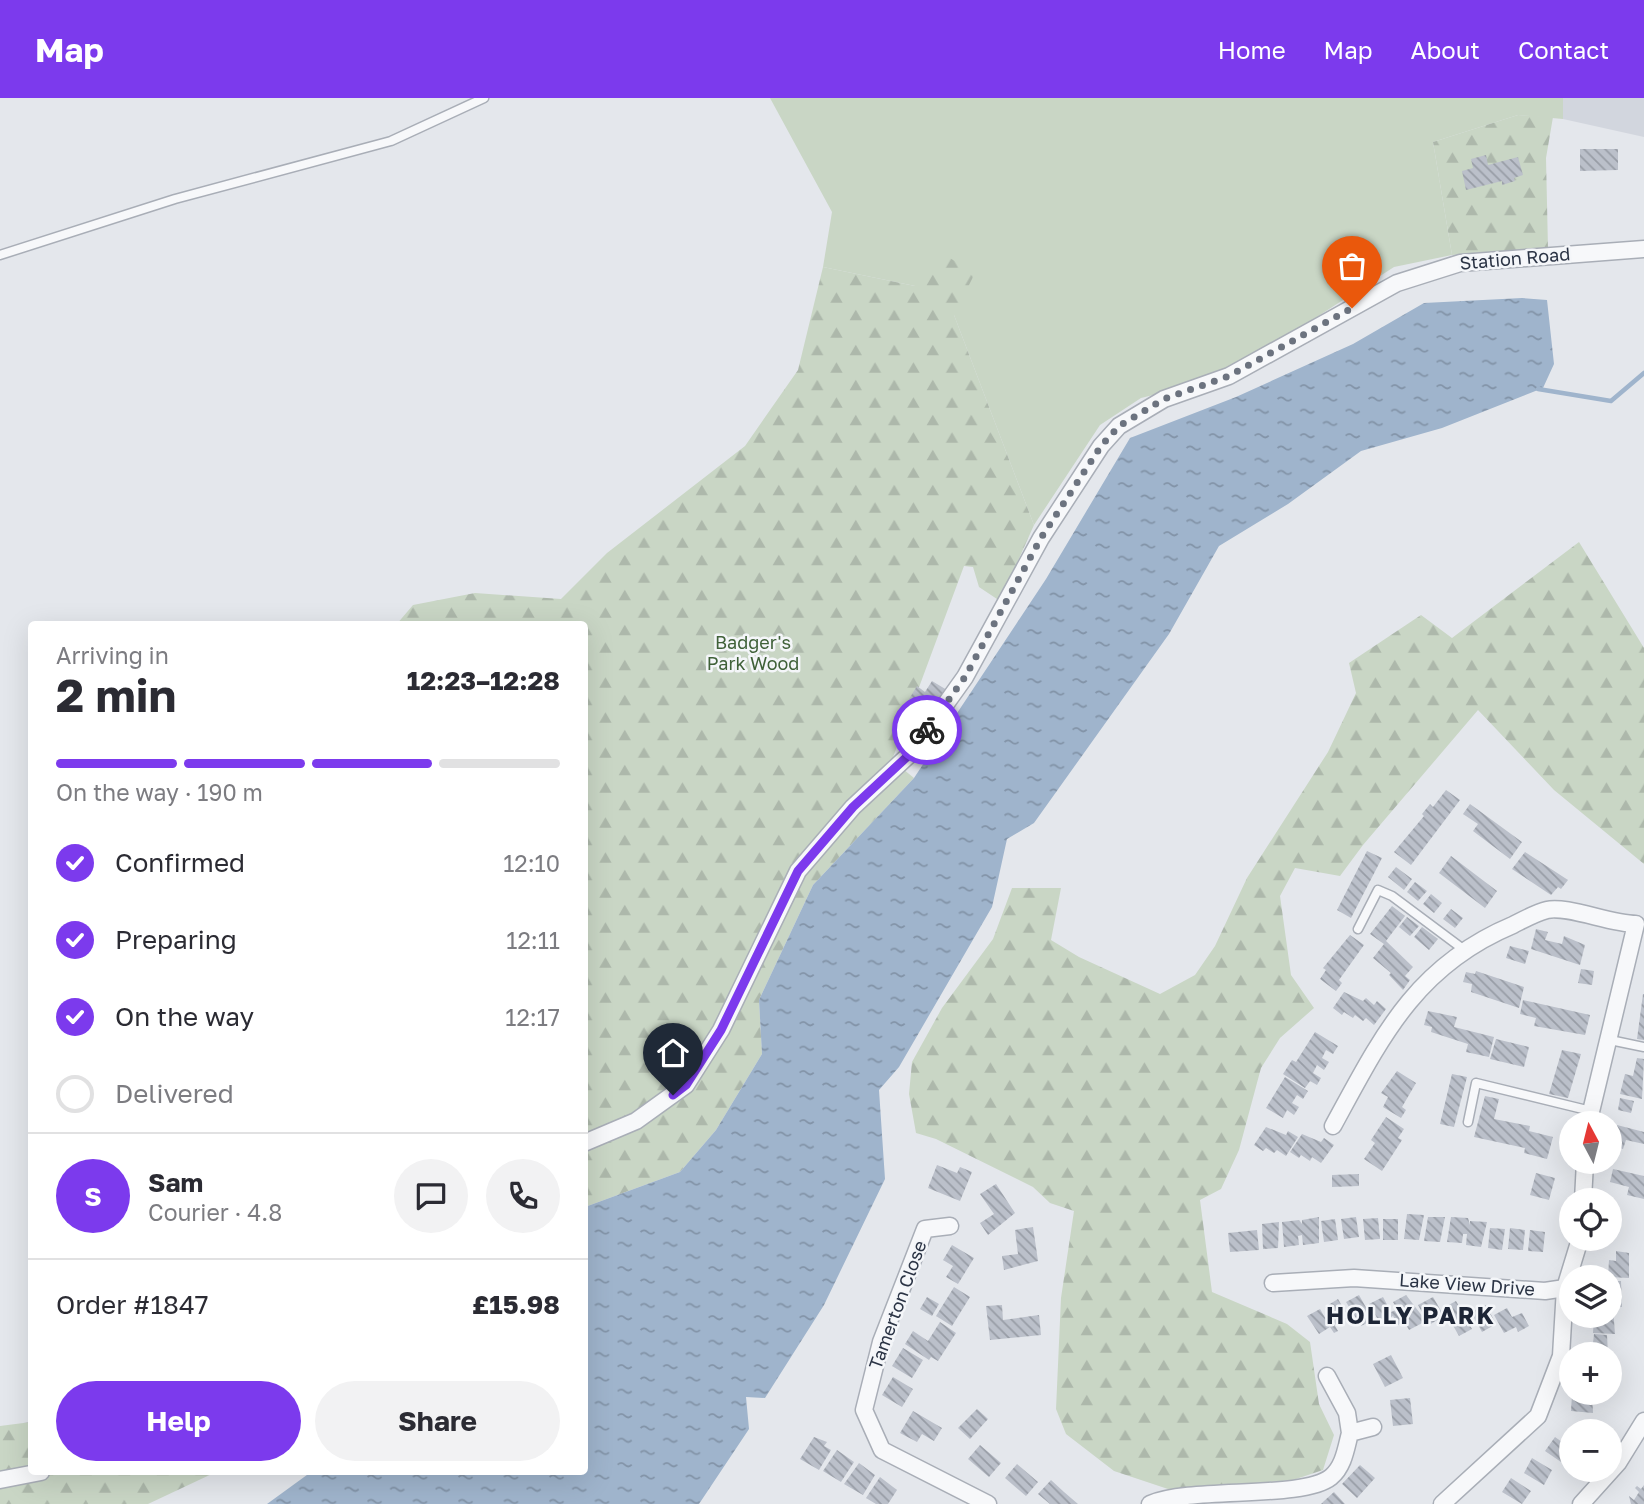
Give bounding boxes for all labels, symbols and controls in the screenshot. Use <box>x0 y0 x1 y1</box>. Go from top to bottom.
text: Map <box>35 30 104 69</box>
text: Home <box>1218 35 1286 64</box>
text: Map <box>1324 35 1373 64</box>
text: About <box>1411 35 1480 64</box>
text: Contact <box>1518 35 1609 64</box>
pin <box>1322 236 1382 308</box>
street label: Station Road <box>1459 242 1571 274</box>
icon: bag <box>1333 247 1371 285</box>
park label: Badger's Park Wood <box>707 631 799 674</box>
text: Arriving in <box>56 641 169 669</box>
text: 12:23–12:28 <box>407 665 560 696</box>
text: 2 min <box>56 667 176 722</box>
courier <box>892 695 962 765</box>
icon: bike <box>908 711 946 749</box>
text: On the way · 190 m <box>56 778 263 806</box>
icon: check <box>56 844 94 882</box>
text: Confirmed <box>115 847 245 878</box>
text: 12:10 <box>503 849 560 877</box>
icon: check <box>56 921 94 959</box>
text: Preparing <box>115 924 237 955</box>
text: 12:11 <box>506 926 560 954</box>
icon: check <box>56 998 94 1036</box>
text: On the way <box>115 1001 254 1032</box>
text: 12:17 <box>505 1003 560 1031</box>
pin <box>643 1023 703 1095</box>
icon: home <box>654 1034 692 1072</box>
text: Delivered <box>115 1078 234 1109</box>
north arrow <box>1559 1111 1622 1174</box>
map controls <box>1559 1111 1622 1482</box>
button: chat <box>394 1159 468 1233</box>
button: phone <box>486 1159 560 1233</box>
text: Sam <box>148 1167 203 1198</box>
text: S <box>84 1181 102 1212</box>
button: locate <box>1559 1188 1622 1251</box>
text: Courier · 4.8 <box>148 1198 282 1226</box>
street label: Tamerton Close <box>864 1237 931 1372</box>
button: layers <box>1559 1265 1622 1328</box>
street label: Lake View Drive <box>1398 1268 1536 1300</box>
text: Order #1847 <box>56 1289 209 1320</box>
text: £15.98 <box>472 1289 560 1320</box>
district label: HOLLY PARK <box>1326 1300 1496 1329</box>
button: + <box>1559 1342 1622 1405</box>
button: Help <box>56 1381 301 1461</box>
button: Share <box>315 1381 560 1461</box>
button: − <box>1559 1419 1622 1482</box>

